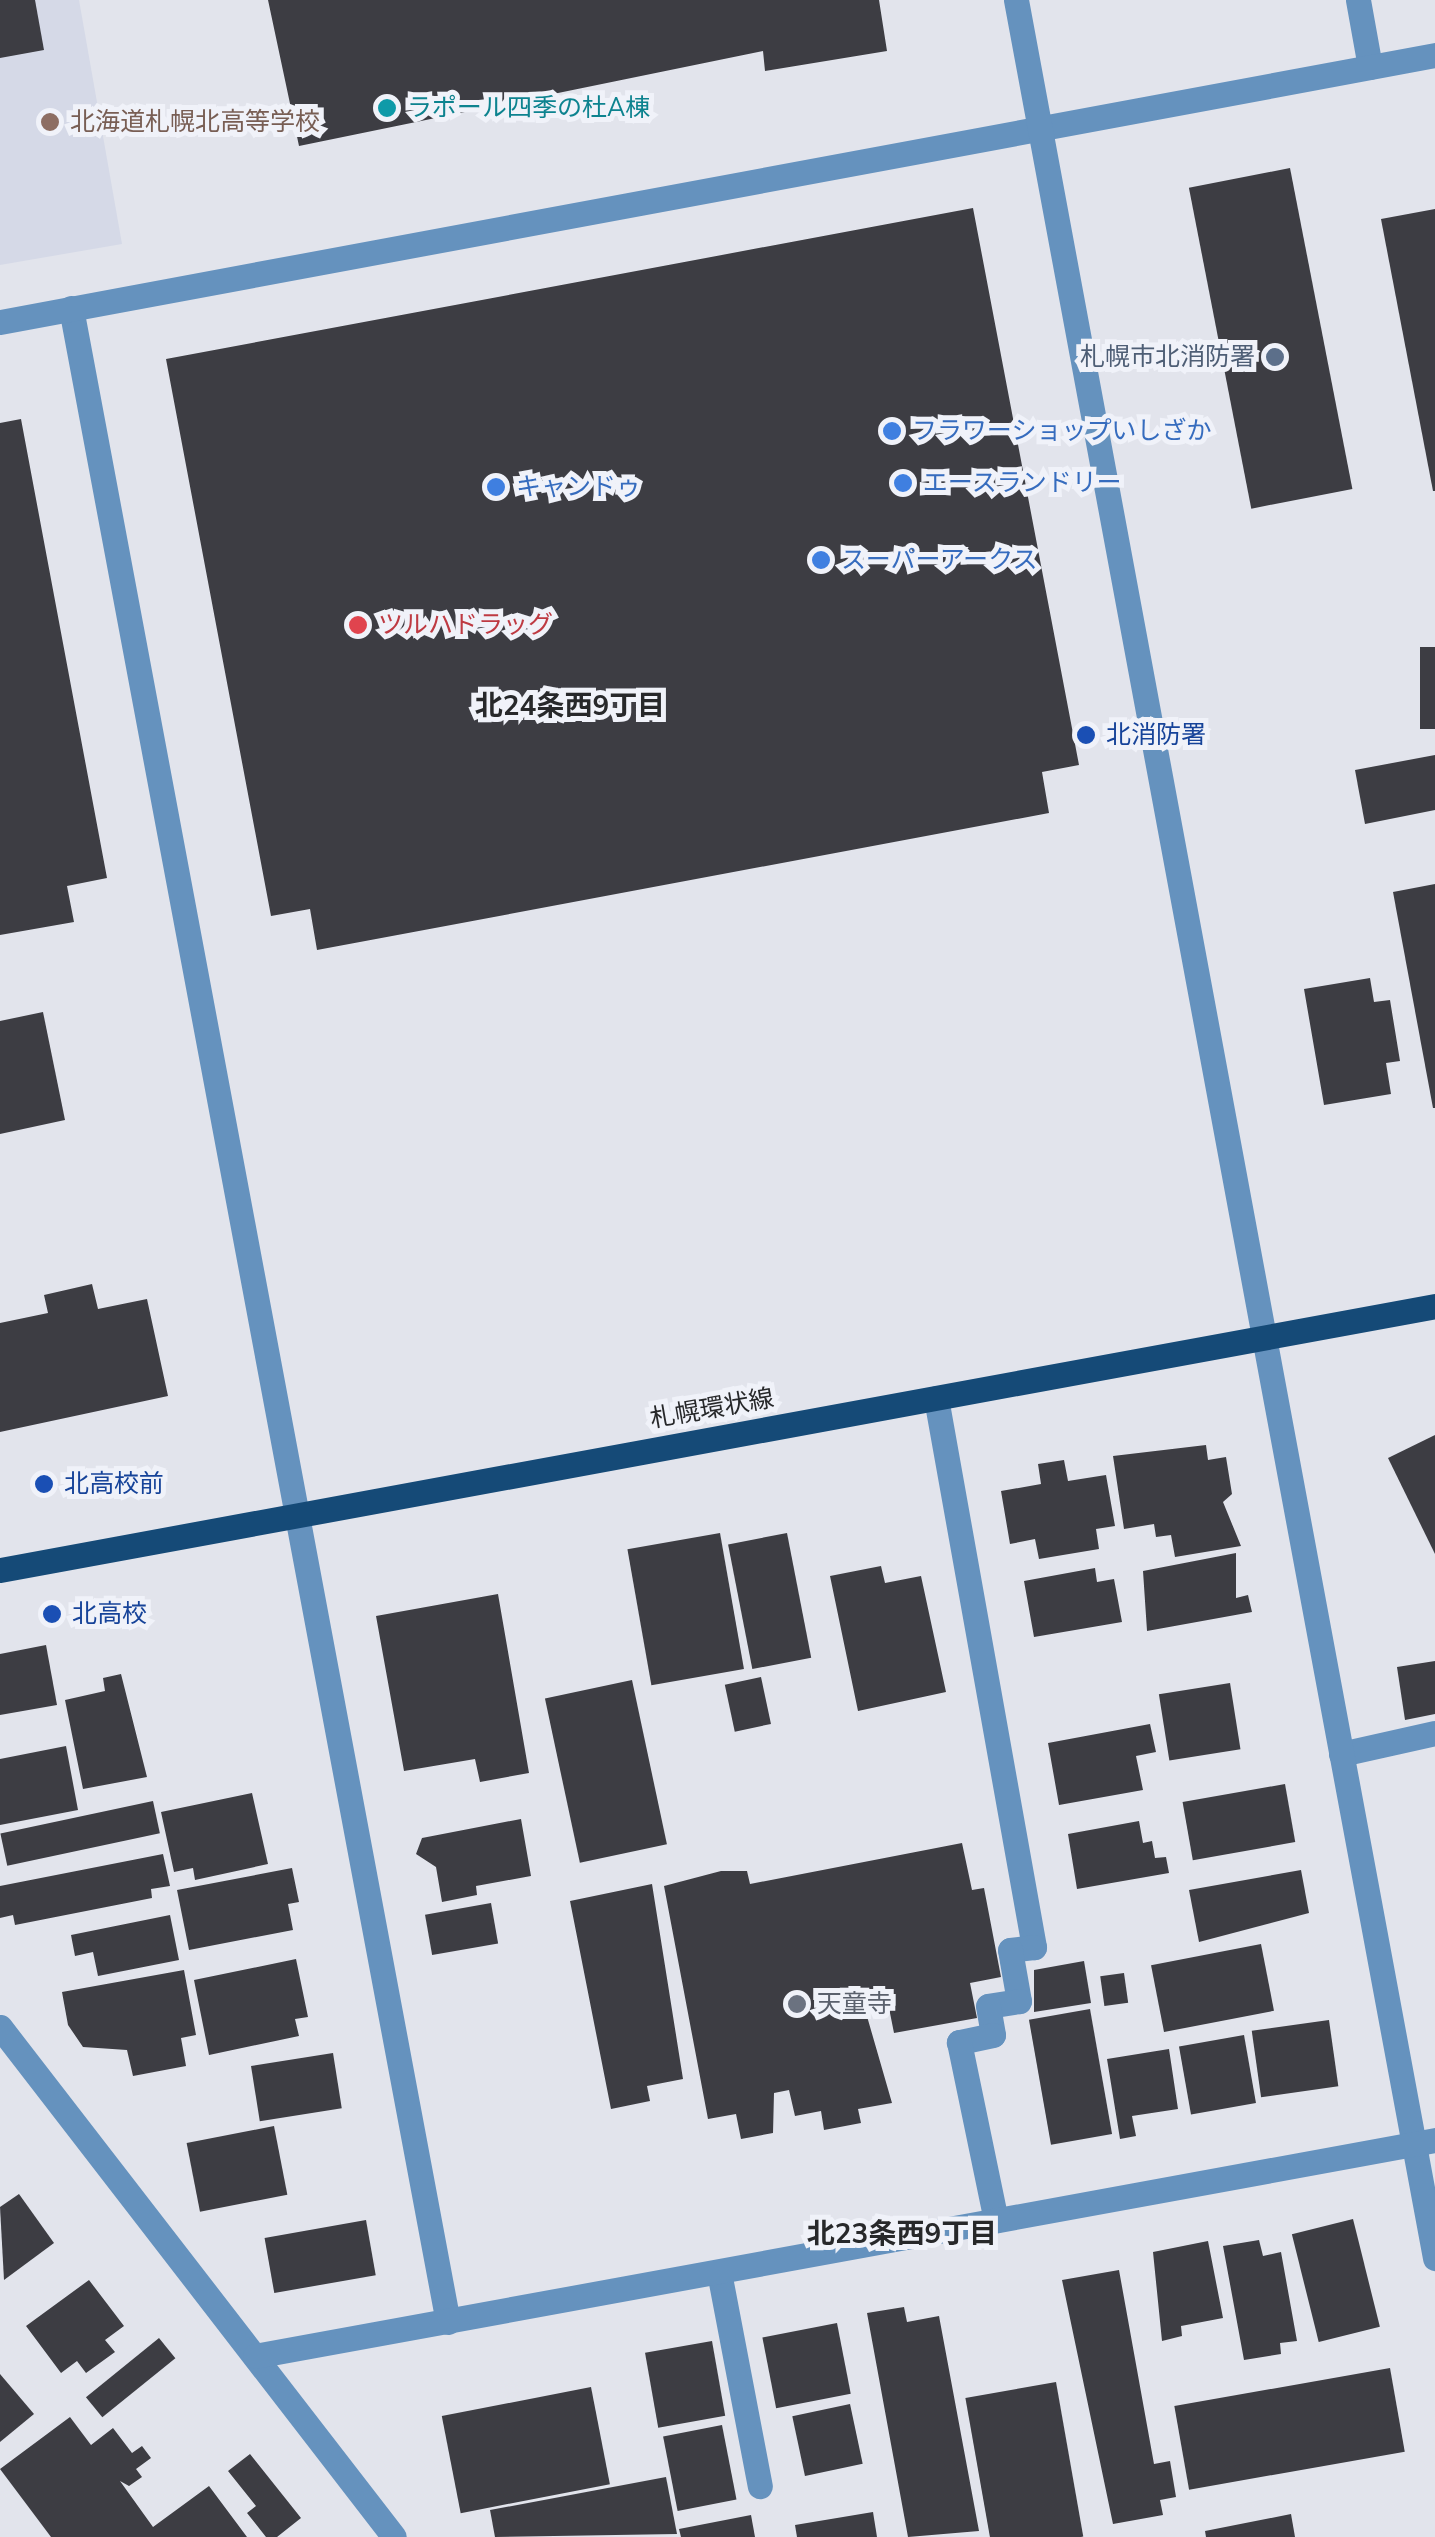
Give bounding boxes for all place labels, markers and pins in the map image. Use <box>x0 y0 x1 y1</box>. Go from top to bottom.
place label: ラポール四季の杜A棟 <box>407 93 650 123</box>
marker: ラポール四季の杜A棟 <box>376 97 398 119</box>
place label: 北海道札幌北高等学校 <box>70 107 320 137</box>
marker: 北海道札幌北高等学校 <box>39 111 61 133</box>
place label: 札幌市北消防署 <box>1080 342 1255 372</box>
marker: 札幌市北消防署 <box>1264 346 1286 368</box>
place label: フラワーショップいしざか <box>912 416 1212 446</box>
marker: フラワーショップいしざか <box>881 420 903 442</box>
place label: エースランドリー <box>923 468 1123 498</box>
place label: キャンドゥ <box>516 472 641 502</box>
marker: エースランドリー <box>892 472 914 494</box>
marker: キャンドゥ <box>485 476 507 498</box>
place label: スーパーアークス <box>841 545 1039 575</box>
marker: スーパーアークス <box>810 549 832 571</box>
place label: ツルハドラッグ <box>378 610 553 640</box>
marker: ツルハドラッグ <box>347 614 369 636</box>
place label: 北消防署 <box>1106 720 1206 750</box>
marker: 北消防署 <box>1075 724 1097 746</box>
place label: 北高校前 <box>64 1469 164 1499</box>
marker: 北高校前 <box>33 1473 55 1495</box>
place label: 北高校 <box>72 1599 147 1629</box>
marker: 北高校 <box>41 1603 63 1625</box>
place label: 天童寺 <box>817 1989 892 2019</box>
marker: 天童寺 <box>786 1993 808 2015</box>

